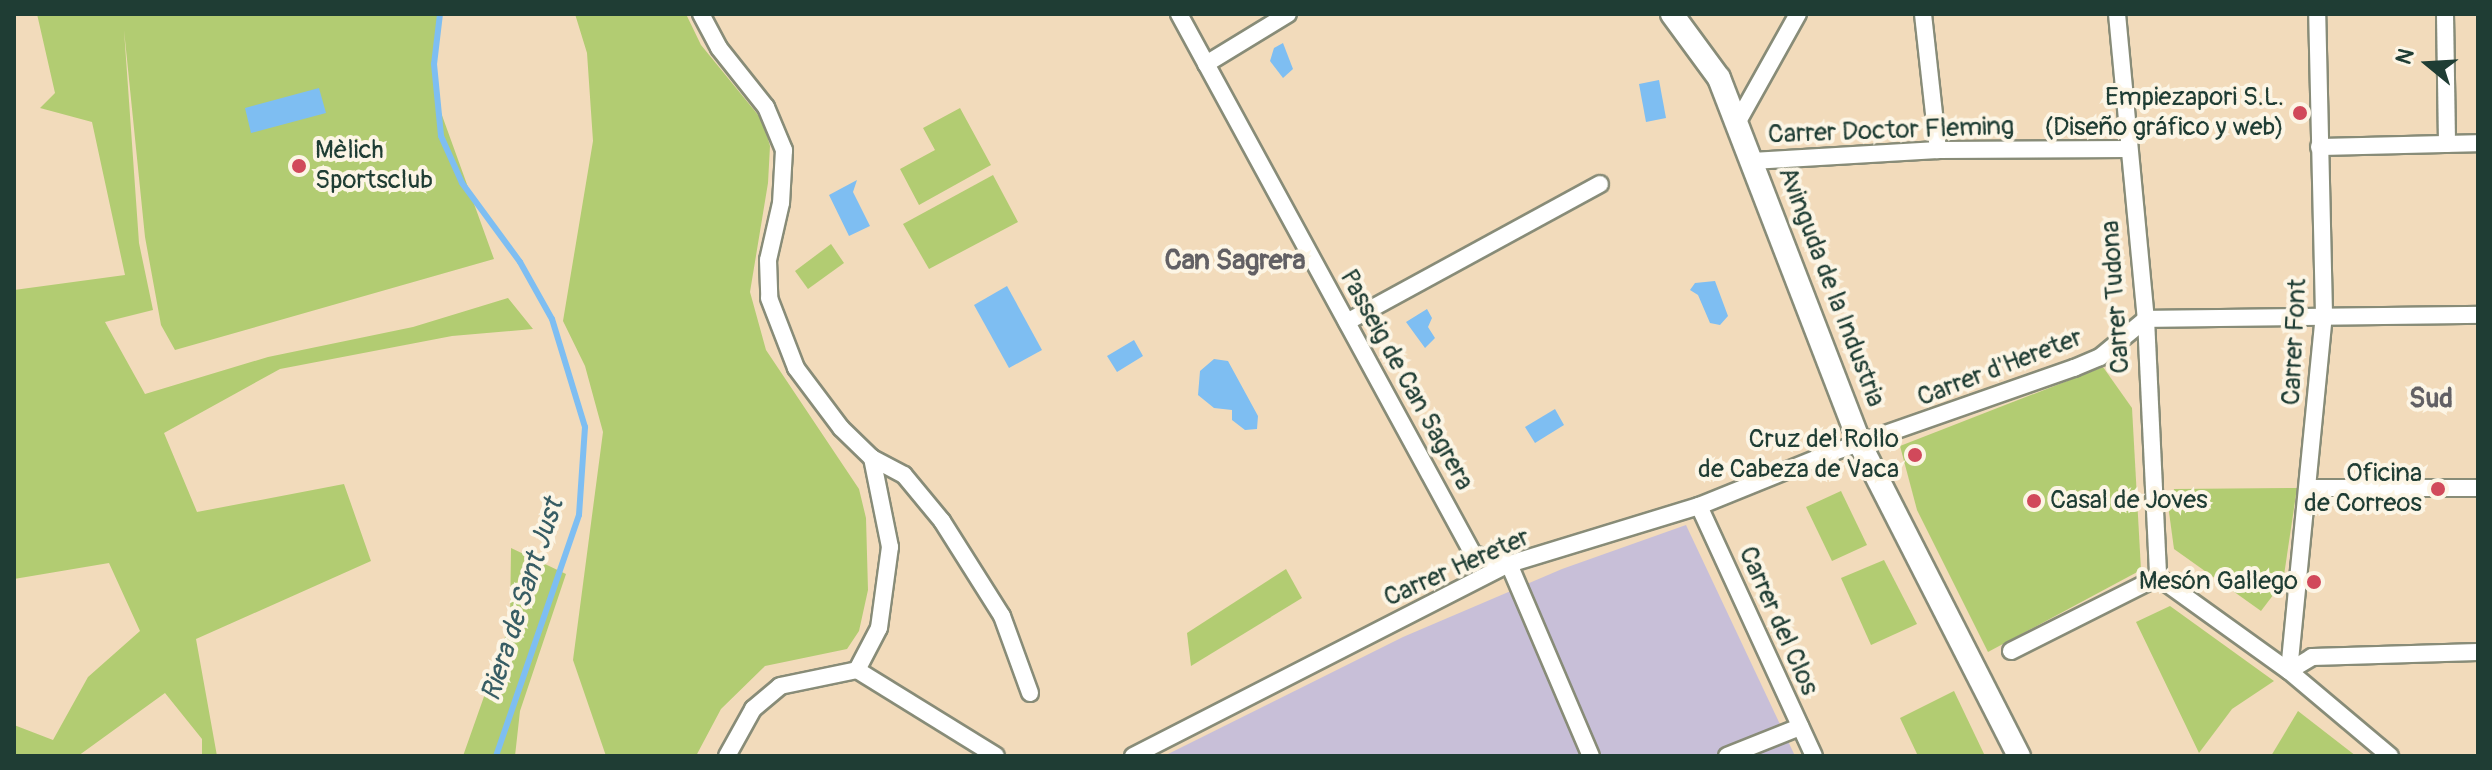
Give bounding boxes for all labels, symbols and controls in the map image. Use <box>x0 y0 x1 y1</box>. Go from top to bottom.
north arrow <box>2388 24 2468 104</box>
text: N <box>2390 45 2421 68</box>
place label: Empiezapori S.L. (Diseño gráfico y web) <box>2044 82 2284 144</box>
marker: Empiezapori S.L. (Diseño gráfico y web) <box>2291 104 2309 122</box>
street label: Carrer Doctor Fleming <box>1767 111 2015 151</box>
place label: Mèlich Sportsclub <box>315 135 433 196</box>
marker: Mèlich Sportsclub <box>290 157 308 175</box>
street label: Avinguda de la Industria <box>1771 163 1891 411</box>
street label: Carrer Tudona <box>2095 219 2137 375</box>
district label: Can Sagrera <box>1164 244 1306 278</box>
street label: Passeig de Can Sagrera <box>1332 264 1480 496</box>
street label: Carrer Font <box>2276 278 2314 406</box>
street label: Carrer d'Hereter <box>1913 322 2087 414</box>
district label: Sud <box>2409 382 2453 416</box>
place label: Cruz del Rollo de Cabeza de Vaca <box>1698 424 1899 486</box>
marker: Cruz del Rollo de Cabeza de Vaca <box>1906 446 1924 464</box>
place label: Oficina de Correos <box>2304 458 2422 520</box>
marker: Oficina de Correos <box>2429 480 2447 498</box>
place label: Casal de Joves <box>2050 485 2208 517</box>
marker: Casal de Joves <box>2025 492 2043 510</box>
water label: Riera de Sant Just <box>474 495 572 705</box>
street label: Carrer Hereter <box>1379 522 1535 614</box>
street label: Carrer del Clos <box>1731 542 1825 700</box>
place label: Mesón Gallego <box>2139 566 2298 598</box>
marker: Mesón Gallego <box>2305 573 2323 591</box>

